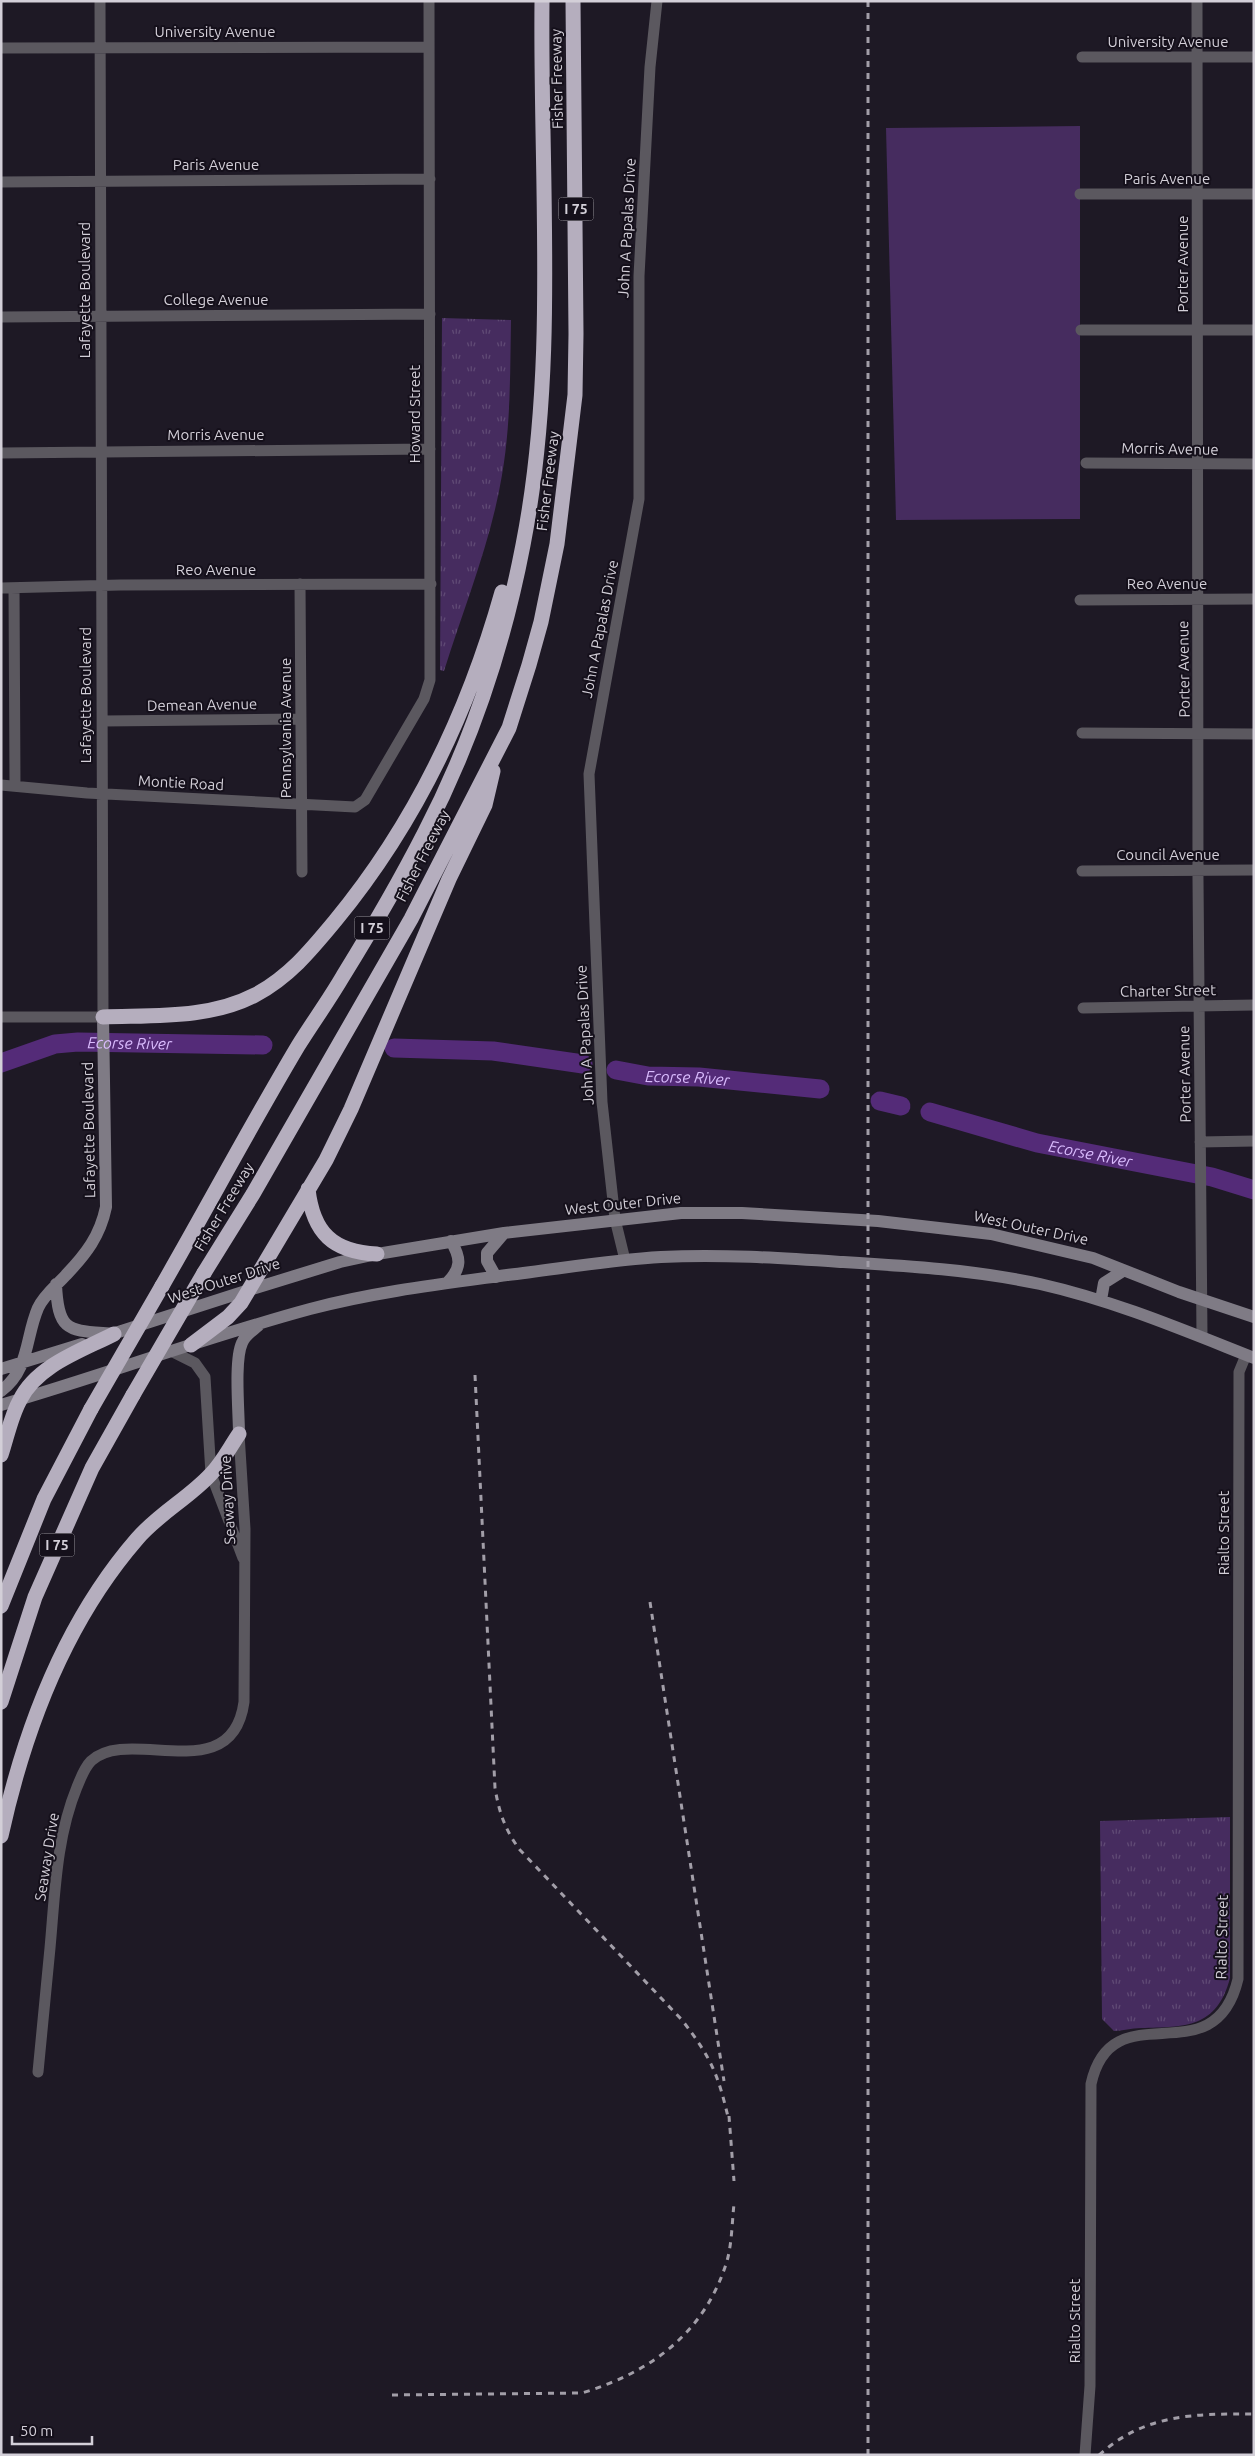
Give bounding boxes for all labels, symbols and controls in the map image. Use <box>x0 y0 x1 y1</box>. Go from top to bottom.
street label: University Avenue <box>155 23 275 40</box>
street label: Fisher Freeway <box>547 29 566 129</box>
street label: University Avenue <box>1108 33 1228 50</box>
street label: Paris Avenue <box>173 156 259 173</box>
street label: John A Papalas Drive <box>614 158 639 298</box>
street label: Paris Avenue <box>1124 170 1210 187</box>
road number: I 75 <box>558 198 594 220</box>
street label: Porter Avenue <box>1174 215 1191 313</box>
street label: Lafayette Boulevard <box>76 222 93 358</box>
street label: College Avenue <box>164 291 268 308</box>
street label: Howard Street <box>406 365 423 463</box>
street label: Morris Avenue <box>167 426 265 443</box>
street label: Fisher Freeway <box>533 430 562 532</box>
street label: Morris Avenue <box>1121 439 1219 458</box>
street label: John A Papalas Drive <box>578 559 621 699</box>
street label: Reo Avenue <box>176 561 256 578</box>
street label: Reo Avenue <box>1127 575 1207 592</box>
street label: Porter Avenue <box>1174 620 1193 718</box>
street label: Lafayette Boulevard <box>77 627 94 763</box>
street label: Pennsylvania Avenue <box>277 658 294 798</box>
street label: Demean Avenue <box>147 695 257 714</box>
street label: Montie Road <box>138 772 225 793</box>
street label: Fisher Freeway <box>392 807 453 904</box>
street label: Council Avenue <box>1116 846 1220 863</box>
road number: I 75 <box>354 916 390 940</box>
street label: John A Papalas Drive <box>572 965 597 1105</box>
street label: Charter Street <box>1120 981 1216 1000</box>
street label: Porter Avenue <box>1175 1025 1194 1123</box>
water label: Ecorse River <box>87 1033 173 1053</box>
street label: Lafayette Boulevard <box>79 1062 98 1198</box>
water label: Ecorse River <box>645 1067 731 1089</box>
water label: Ecorse River <box>1047 1136 1135 1170</box>
street label: Fisher Freeway <box>190 1159 257 1254</box>
street label: West Outer Drive <box>564 1189 682 1218</box>
street label: West Outer Drive <box>972 1207 1090 1248</box>
street label: West Outer Drive <box>166 1254 282 1307</box>
street label: Seaway Drive <box>217 1455 238 1545</box>
street label: Rialto Street <box>1215 1491 1232 1575</box>
road number: I 75 <box>40 1534 74 1556</box>
street label: Seaway Drive <box>31 1812 62 1902</box>
street label: Rialto Street <box>1212 1894 1231 1979</box>
street label: Rialto Street <box>1066 2279 1083 2363</box>
scale bar <box>12 2414 92 2446</box>
text: 50 m <box>20 2422 53 2439</box>

